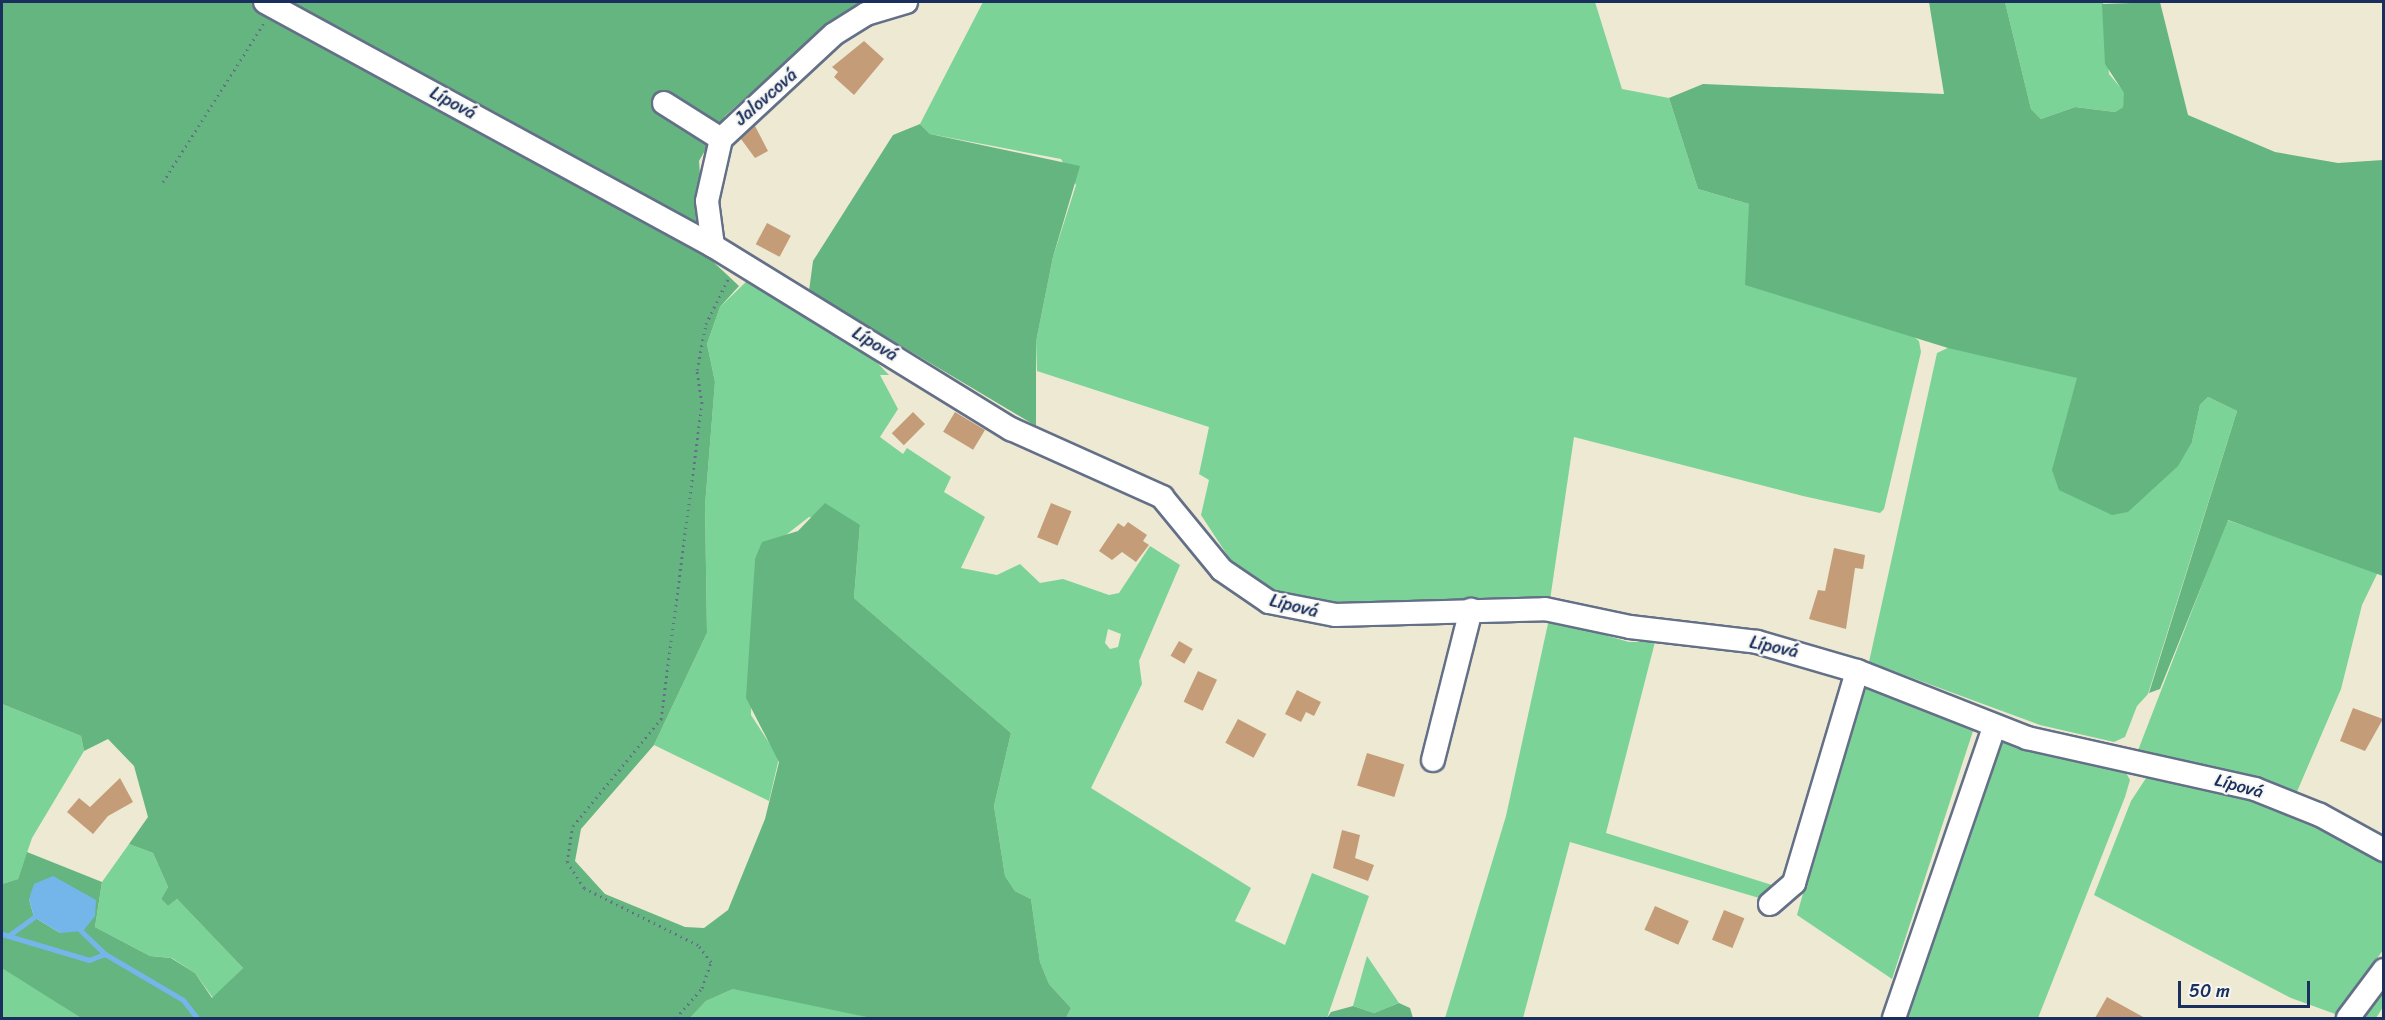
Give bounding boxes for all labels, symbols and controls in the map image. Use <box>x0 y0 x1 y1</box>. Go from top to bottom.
street label: Jalovcová <box>730 64 802 130</box>
street label: Lípová <box>426 82 480 124</box>
street label: Lípová <box>848 322 902 366</box>
street label: Lípová <box>1267 590 1321 622</box>
street label: Lípová <box>1748 631 1800 663</box>
street label: Lípová <box>2212 769 2266 803</box>
scale bar <box>2181 969 2313 1007</box>
text: 50 m <box>2189 975 2230 1007</box>

